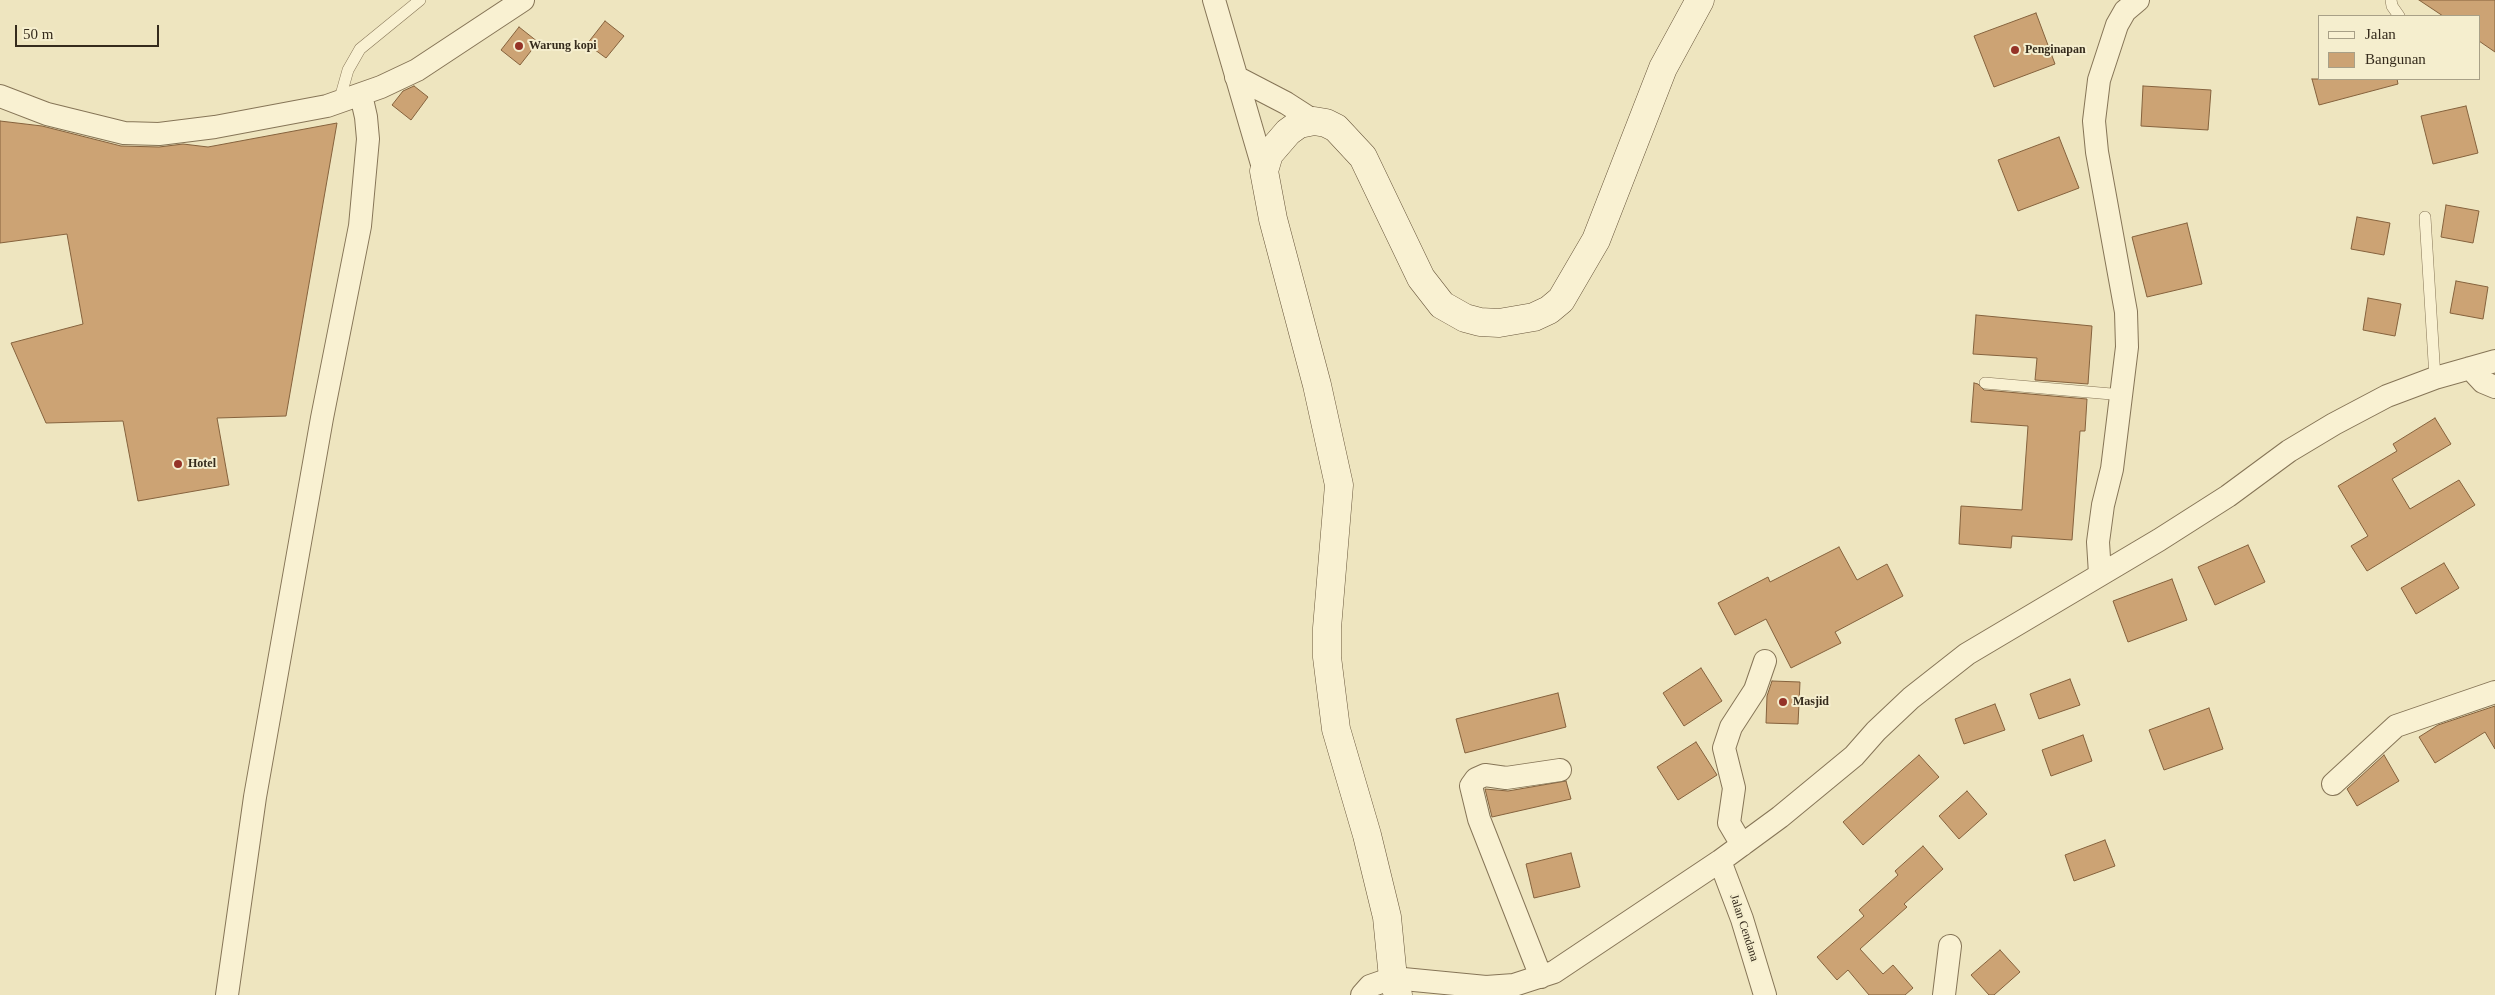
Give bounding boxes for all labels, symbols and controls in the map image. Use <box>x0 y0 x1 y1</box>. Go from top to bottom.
scale bar <box>18 15 161 47</box>
legend <box>2318 15 2480 80</box>
text: 50 m <box>23 26 53 42</box>
text: Jalan <box>2365 26 2396 42</box>
place label: Warung kopi <box>529 39 597 53</box>
marker: Warung kopi <box>513 40 525 52</box>
place label: Penginapan <box>2025 43 2086 57</box>
marker: Penginapan <box>2009 44 2021 56</box>
text: Bangunan <box>2365 51 2426 67</box>
place label: Hotel <box>188 457 216 471</box>
marker: Hotel <box>172 458 184 470</box>
place label: Masjid <box>1793 695 1829 709</box>
marker: Masjid <box>1777 696 1789 708</box>
street label: Jalan Cendana <box>1726 893 1762 963</box>

